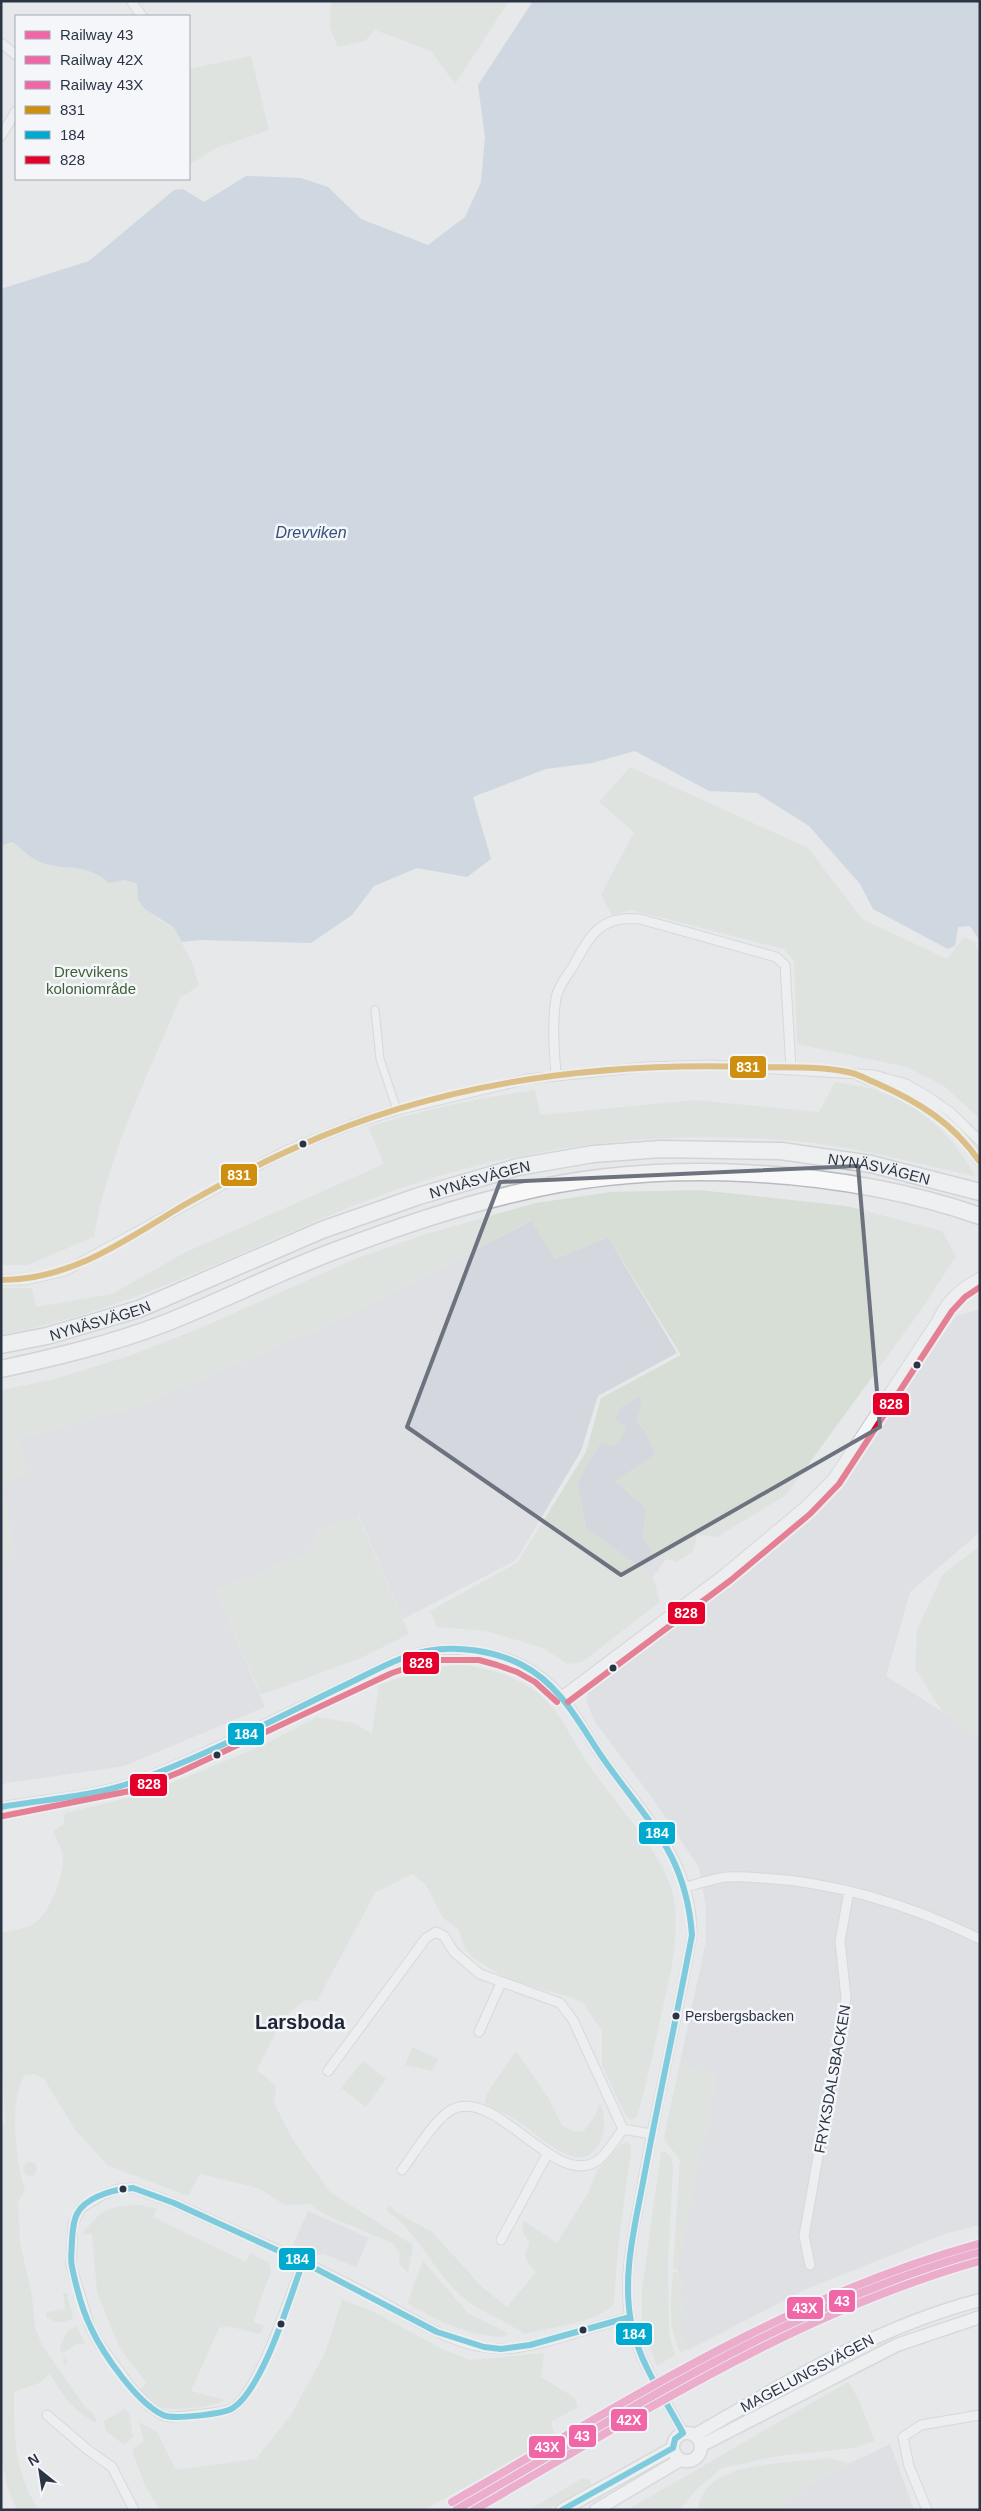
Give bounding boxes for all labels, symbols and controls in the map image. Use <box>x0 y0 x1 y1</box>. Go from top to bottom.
legend <box>15 15 190 180</box>
text: Railway 43 <box>60 26 133 43</box>
text: Railway 42X <box>60 51 143 68</box>
text: Railway 43X <box>60 76 143 93</box>
text: 831 <box>60 101 85 118</box>
text: 184 <box>60 126 85 143</box>
text: 828 <box>60 151 85 168</box>
water label: Drevviken <box>275 524 347 541</box>
park label: Drevvikens koloniområde <box>46 963 136 997</box>
line badge: 831 <box>729 1055 767 1079</box>
text: 831 <box>736 1059 760 1075</box>
unlabelled marker <box>298 1139 308 1149</box>
street label: NYNÄSVÄGEN <box>827 1149 932 1187</box>
street label: NYNÄSVÄGEN <box>427 1157 531 1201</box>
line badge: 831 <box>220 1163 258 1187</box>
text: 831 <box>227 1167 251 1183</box>
street label: NYNÄSVÄGEN <box>47 1297 153 1343</box>
unlabelled marker <box>912 1360 922 1370</box>
line badge: 828 <box>872 1392 910 1416</box>
text: 828 <box>879 1396 903 1412</box>
line badge: 828 <box>667 1601 706 1625</box>
text: 828 <box>674 1605 698 1621</box>
line badge: 828 <box>402 1651 440 1675</box>
text: 828 <box>409 1655 433 1671</box>
unlabelled marker <box>608 1663 618 1673</box>
line badge: 184 <box>227 1722 265 1746</box>
text: 184 <box>234 1726 258 1742</box>
unlabelled marker <box>212 1750 222 1760</box>
line badge: 828 <box>129 1773 168 1797</box>
text: 828 <box>137 1776 161 1792</box>
line badge: 184 <box>638 1821 676 1845</box>
text: 184 <box>645 1825 669 1841</box>
street label: FRYKSDALSBACKEN <box>811 2003 853 2155</box>
place label: Persbergsbacken <box>685 2008 794 2024</box>
district label: Larsboda <box>255 2011 346 2033</box>
marker: Persbergsbacken <box>671 2011 681 2021</box>
unlabelled marker <box>118 2184 128 2194</box>
line badge: 184 <box>278 2247 316 2271</box>
text: 184 <box>285 2251 309 2267</box>
line badge: 43 <box>828 2289 856 2313</box>
text: 43 <box>834 2293 850 2309</box>
line badge: 43X <box>786 2296 824 2320</box>
text: 43X <box>793 2300 818 2316</box>
unlabelled marker <box>276 2319 286 2329</box>
line badge: 184 <box>615 2322 653 2346</box>
unlabelled marker <box>578 2325 588 2335</box>
text: 184 <box>622 2326 646 2342</box>
street label: MAGELUNGSVÄGEN <box>738 2331 876 2415</box>
line badge: 42X <box>610 2408 648 2432</box>
text: 42X <box>617 2412 642 2428</box>
line badge: 43 <box>568 2424 597 2448</box>
text: 43 <box>574 2428 590 2444</box>
line badge: 43X <box>528 2435 566 2459</box>
text: 43X <box>535 2439 560 2455</box>
north arrow <box>15 2446 65 2496</box>
text: N <box>25 2450 42 2469</box>

